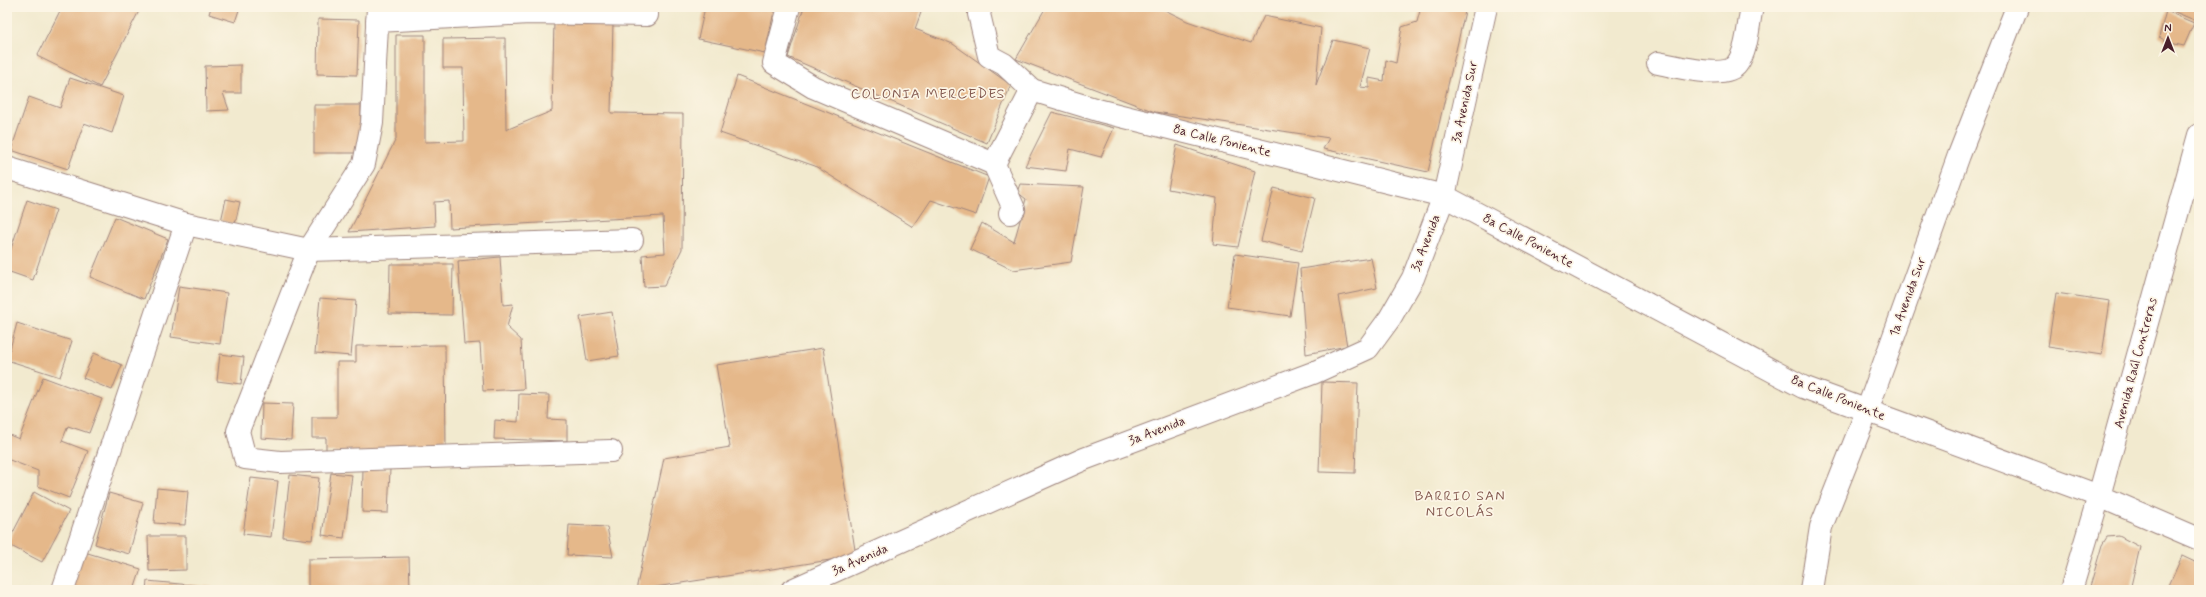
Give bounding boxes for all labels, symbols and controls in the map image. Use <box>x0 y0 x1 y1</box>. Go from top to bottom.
north arrow <box>2148 18 2188 58</box>
text: N <box>2164 22 2172 36</box>
street label: 3a Avenida Sur <box>1448 59 1482 144</box>
district label: COLONIA MERCEDES <box>851 85 1005 103</box>
street label: 8a Calle Poniente <box>1171 121 1273 161</box>
street label: 8a Calle Poniente <box>1480 210 1576 272</box>
street label: 3a Avenida <box>1407 212 1445 274</box>
street label: 1a Avenida Sur <box>1886 254 1930 339</box>
street label: Avenida Raúl Contreras <box>2110 295 2162 430</box>
street label: 8a Calle Poniente <box>1788 371 1888 425</box>
street label: 3a Avenida <box>1126 412 1188 450</box>
district label: BARRIO SAN NICOLÁS <box>1414 487 1506 521</box>
street label: 3a Avenida <box>829 540 891 580</box>

